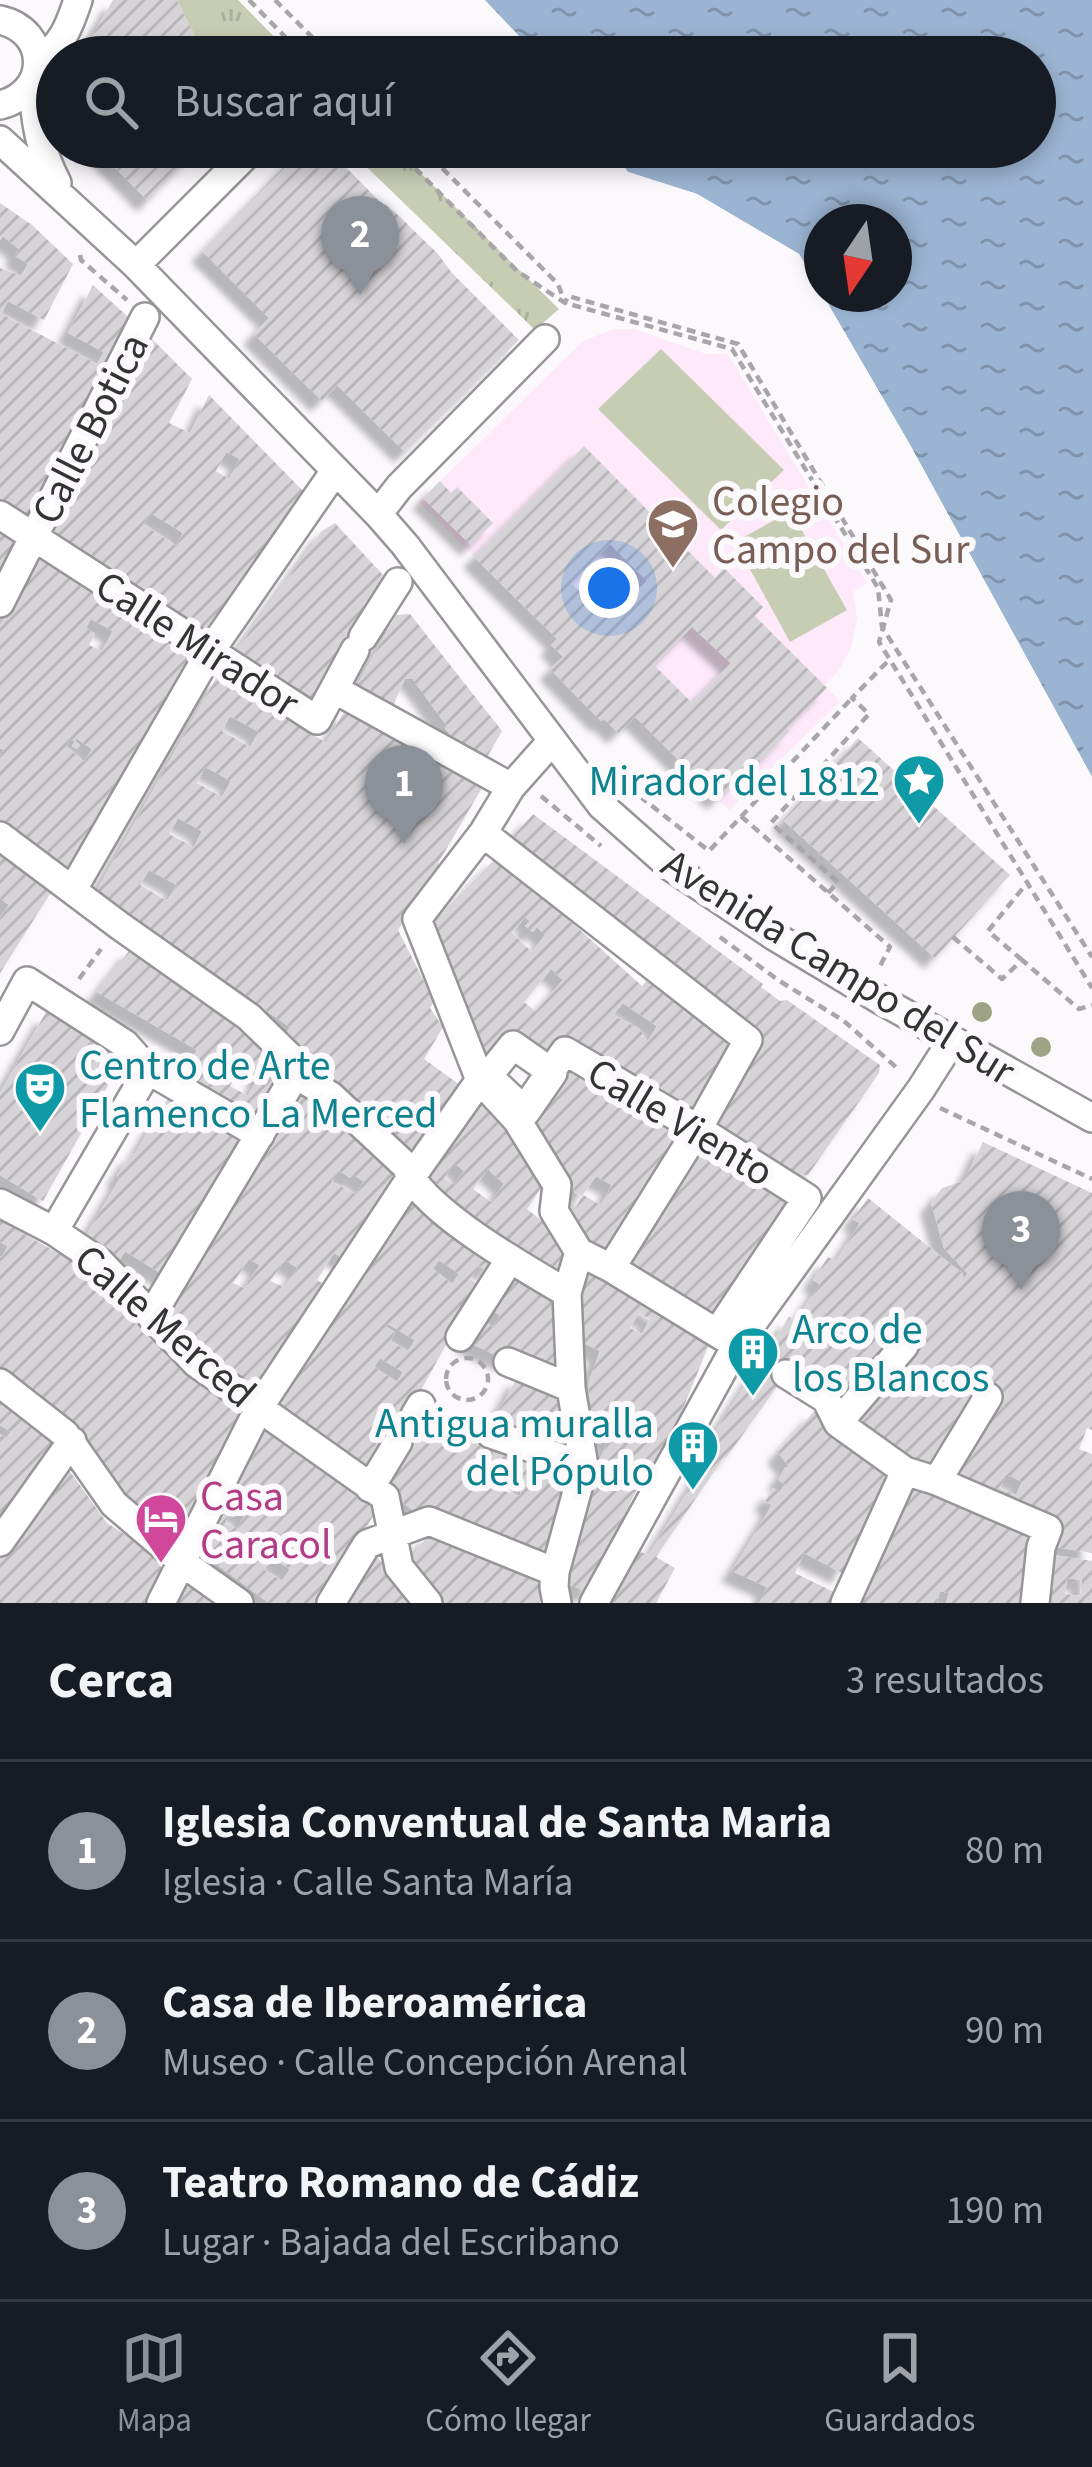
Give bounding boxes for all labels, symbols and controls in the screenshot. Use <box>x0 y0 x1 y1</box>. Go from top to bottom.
search box <box>36 36 1056 168</box>
icon: search <box>78 69 144 135</box>
text: Buscar aquí <box>174 70 394 134</box>
pin: 2 <box>321 196 399 295</box>
north arrow <box>804 204 912 312</box>
street label: Calle Botica <box>17 323 164 535</box>
place label: Colegio Campo del Sur <box>712 472 970 580</box>
school or university icon: Colegio Campo del Sur <box>645 496 701 570</box>
street label: Calle Mirador <box>83 556 311 733</box>
your location <box>579 558 639 618</box>
pin: 1 <box>365 745 443 844</box>
place label: Mirador del 1812 <box>589 752 880 812</box>
place icon: Mirador del 1812 <box>891 752 947 826</box>
street label: Avenida Campo del Sur <box>650 835 1027 1101</box>
place label: Centro de Arte Flamenco La Merced <box>79 1036 438 1144</box>
street label: Calle Viento <box>575 1043 785 1202</box>
theatre icon: Centro de Arte Flamenco La Merced <box>12 1060 68 1134</box>
pin: 3 <box>982 1191 1060 1290</box>
street label: Calle Merced <box>61 1230 269 1423</box>
place label: Arco de los Blancos <box>792 1300 989 1408</box>
building icon: Arco de los Blancos <box>725 1324 781 1398</box>
place label: Antigua muralla del Pópulo <box>375 1394 654 1502</box>
building icon: Antigua muralla del Pópulo <box>665 1418 721 1492</box>
place label: Casa Caracol <box>200 1467 332 1575</box>
hotel icon: Casa Caracol <box>133 1491 189 1565</box>
text: Cerca <box>48 1645 174 1717</box>
text: 3 resultados <box>846 1653 1044 1709</box>
text: Iglesia Conventual de Santa Maria <box>162 1791 832 1855</box>
text: 1 <box>77 1823 97 1879</box>
text: 80 m <box>965 1823 1044 1879</box>
text: Iglesia · Calle Santa María <box>162 1855 573 1911</box>
text: Casa de Iberoamérica <box>162 1971 587 2035</box>
text: 2 <box>77 2003 97 2059</box>
text: 90 m <box>965 2003 1044 2059</box>
text: Museo · Calle Concepción Arenal <box>162 2035 688 2091</box>
text: Teatro Romano de Cádiz <box>162 2151 639 2215</box>
text: 3 <box>77 2183 97 2239</box>
text: 190 m <box>946 2183 1044 2239</box>
text: Lugar · Bajada del Escribano <box>162 2215 620 2271</box>
tab: Mapa <box>117 2325 192 2444</box>
tab: Cómo llegar <box>425 2325 591 2444</box>
tab: Guardados <box>824 2325 975 2444</box>

